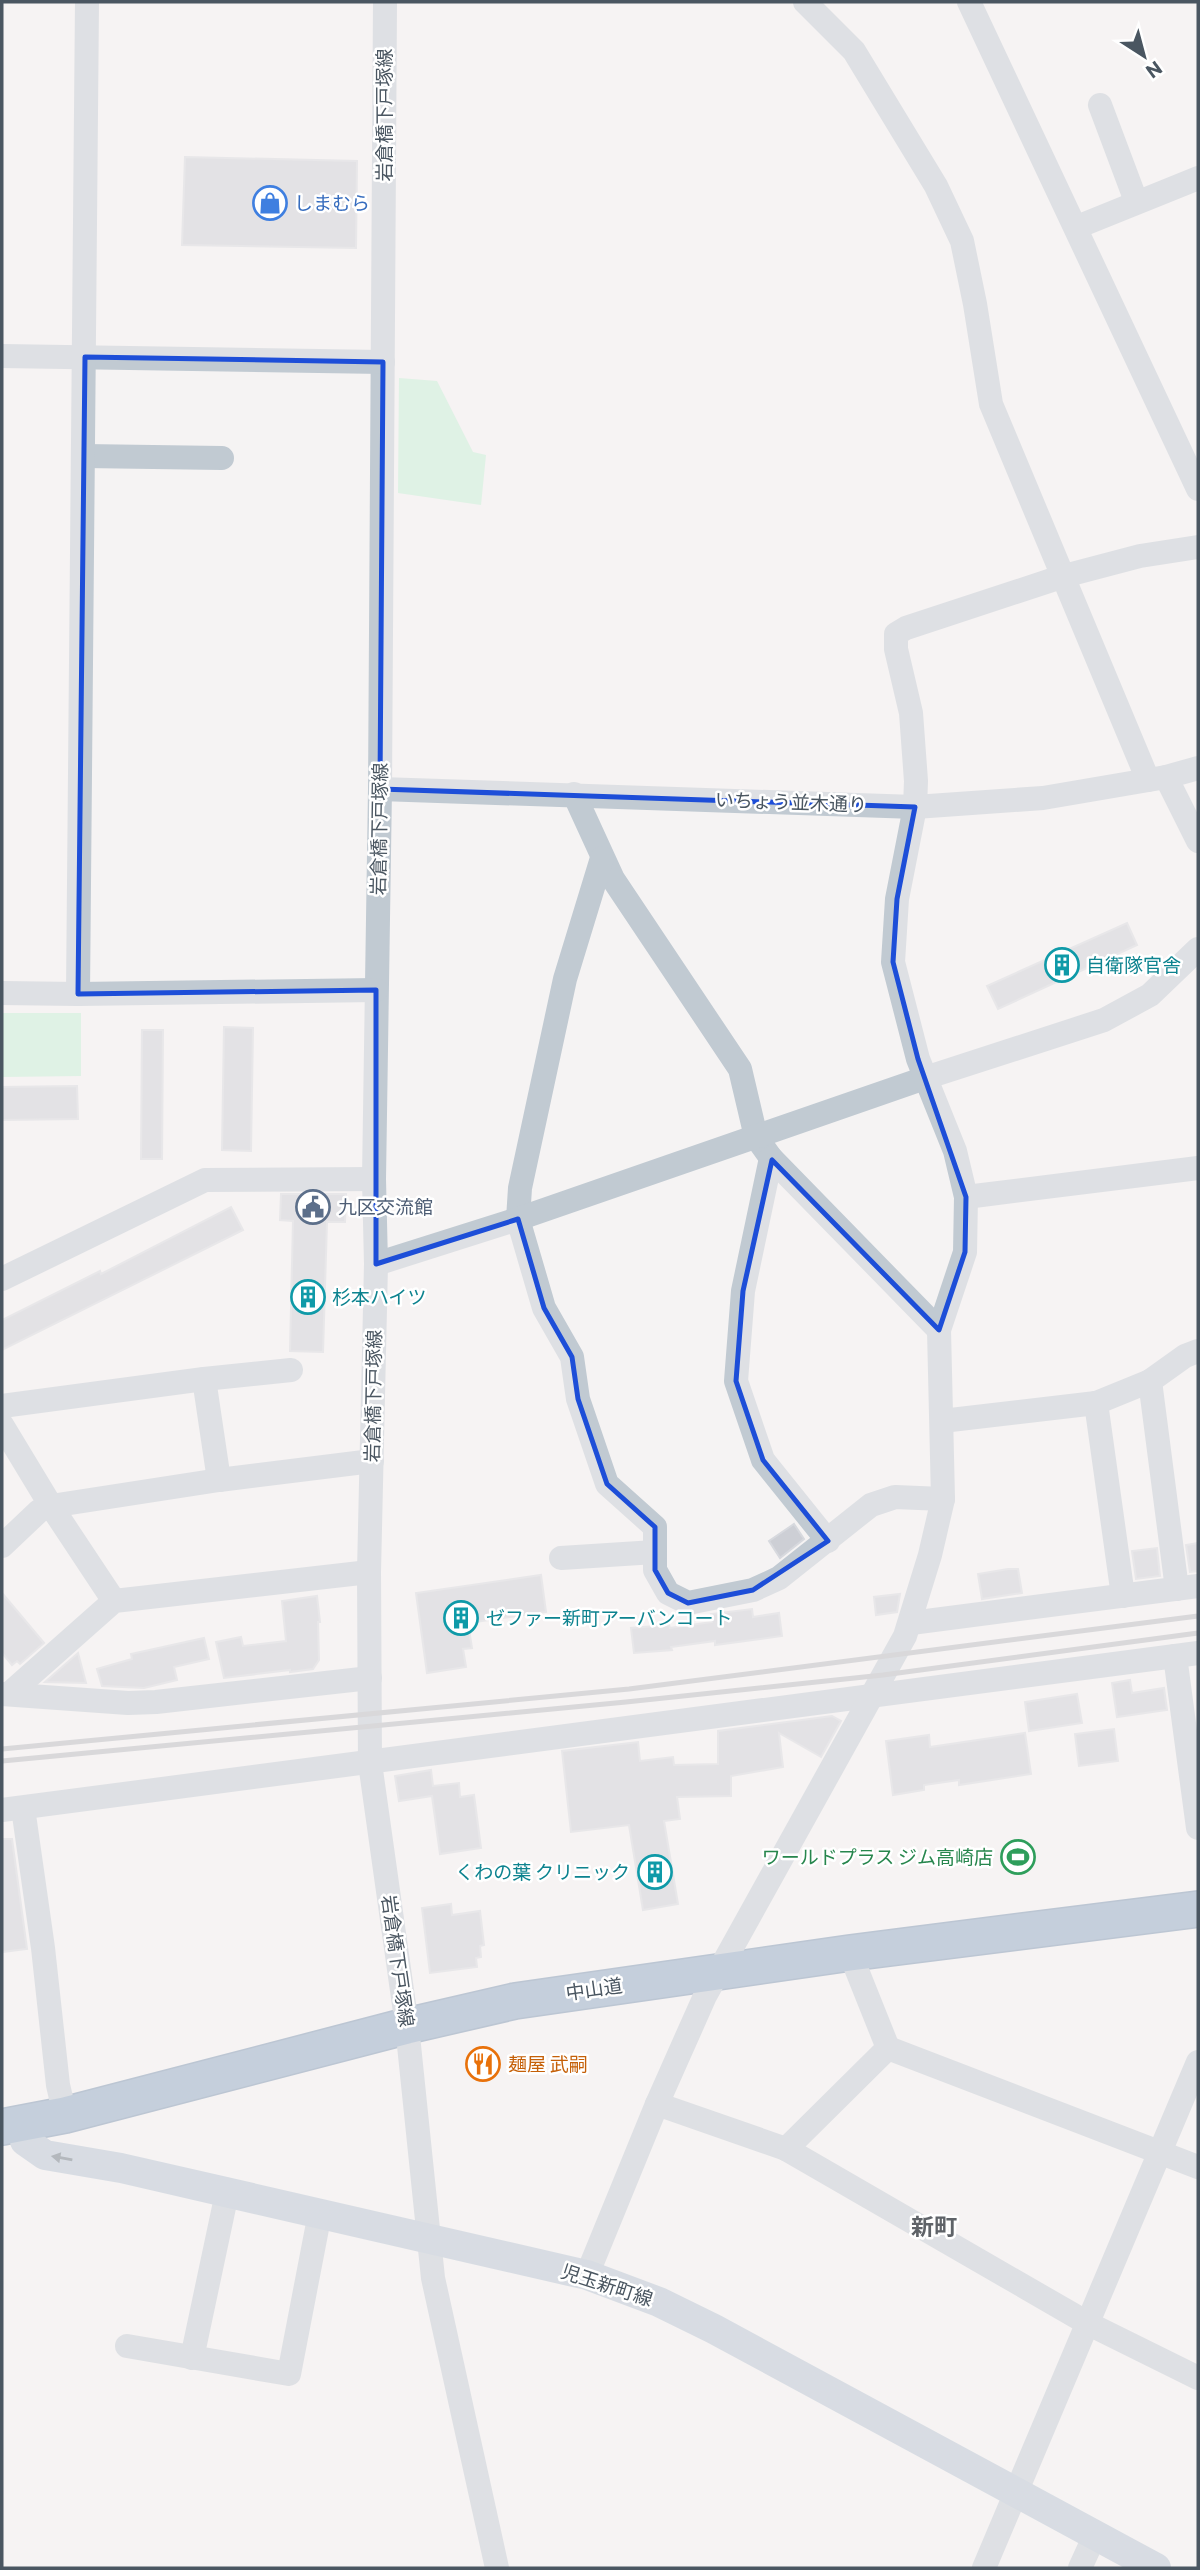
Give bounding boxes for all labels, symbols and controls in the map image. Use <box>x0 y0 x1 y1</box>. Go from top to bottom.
north arrow <box>1109 21 1179 91</box>
street label: 岩倉橋下戸塚線 <box>372 48 395 182</box>
text: N <box>1142 57 1167 84</box>
shop icon: しまむら <box>251 184 289 222</box>
place label: しまむら <box>294 191 370 214</box>
street label: 岩倉橋下戸塚線 <box>366 762 391 896</box>
street label: いちょう並木通り <box>715 787 867 816</box>
building icon: 自衛隊官舎 <box>1043 946 1081 984</box>
place label: 自衛隊官舎 <box>1086 953 1181 976</box>
public building icon: 九区交流館 <box>294 1188 332 1226</box>
place label: 九区交流館 <box>338 1195 433 1218</box>
building icon: 杉本ハイツ <box>289 1278 327 1316</box>
place label: 杉本ハイツ <box>332 1285 427 1308</box>
street label: 岩倉橋下戸塚線 <box>360 1329 385 1463</box>
building icon: ゼファー新町アーバンコート <box>442 1599 480 1637</box>
place label: ゼファー新町アーバンコート <box>486 1606 733 1629</box>
sports icon: ワールドプラス ジム高崎店 <box>999 1838 1037 1876</box>
place label: ワールドプラス ジム高崎店 <box>762 1845 993 1868</box>
building icon: くわの葉 クリニック <box>636 1853 674 1891</box>
place label: くわの葉 クリニック <box>455 1860 630 1883</box>
street label: 岩倉橋下戸塚線 <box>378 1893 419 2028</box>
street label: 中山道 <box>564 1973 624 2004</box>
restaurant icon: 麺屋 武嗣 <box>464 2045 502 2083</box>
place label: 麺屋 武嗣 <box>508 2052 588 2075</box>
one-way arrow <box>51 2152 73 2163</box>
district label: 新町 <box>911 2212 957 2240</box>
street label: 児玉新町線 <box>558 2259 656 2310</box>

